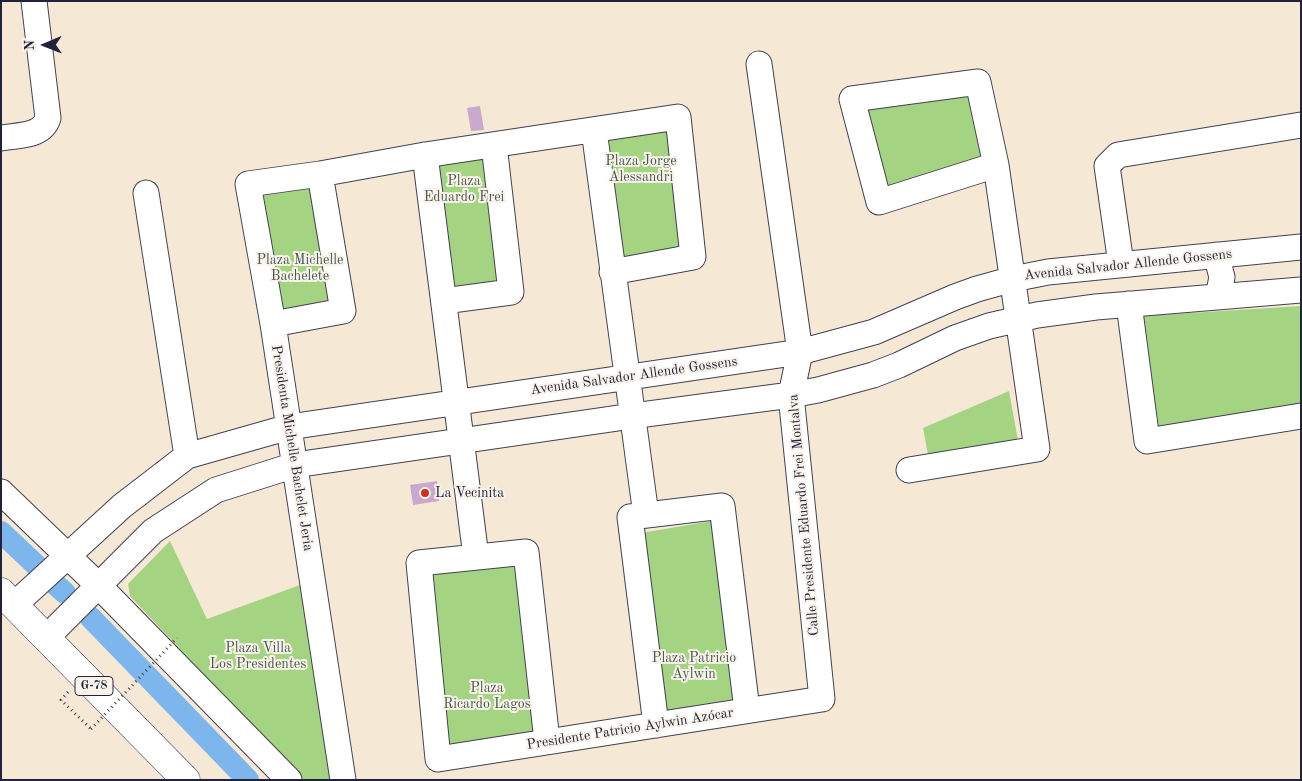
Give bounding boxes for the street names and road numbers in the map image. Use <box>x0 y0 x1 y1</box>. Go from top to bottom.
street label: Avenida Salvador Allende Gossens <box>1023 246 1233 284</box>
street label: Presidenta Michelle Bachelet Jeria <box>267 344 317 552</box>
street label: Avenida Salvador Allende Gossens <box>529 353 739 399</box>
street label: Calle Presidente Eduardo Frei Montalva <box>785 393 823 637</box>
road number: G-78 <box>75 676 113 696</box>
street label: Presidente Patricio Aylwin Azócar <box>525 704 735 754</box>

